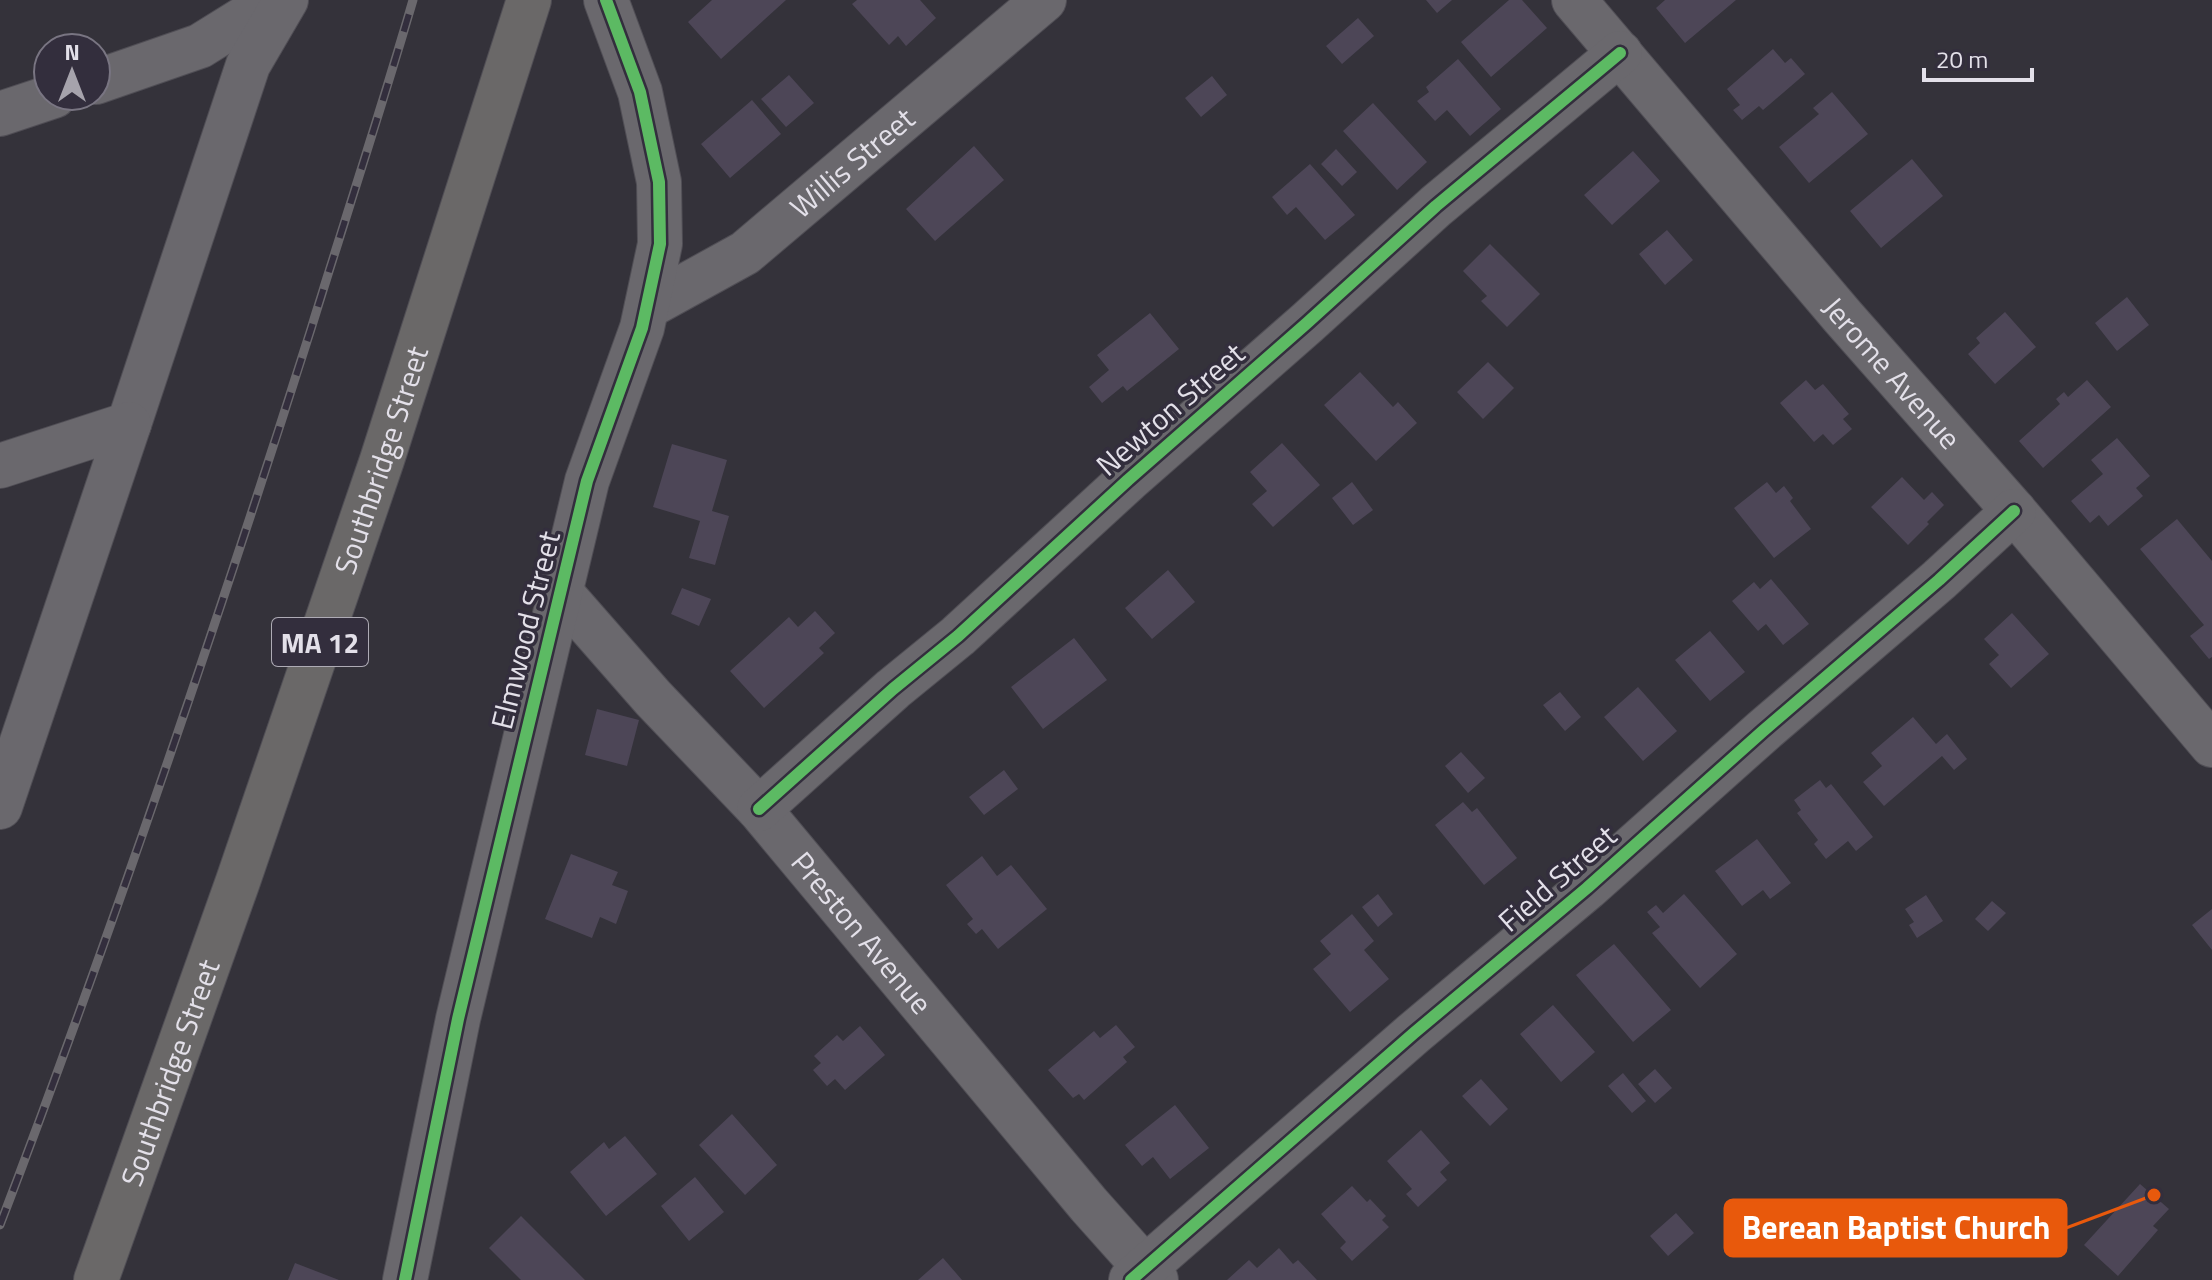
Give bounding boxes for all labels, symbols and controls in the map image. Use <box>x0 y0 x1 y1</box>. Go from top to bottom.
north arrow <box>32 32 112 112</box>
scale bar <box>1924 32 2032 82</box>
text: N <box>64 35 80 69</box>
text: 20 m <box>1936 41 1988 77</box>
street label: Willis Street <box>779 96 925 229</box>
street label: Jerome Avenue <box>1812 286 1972 459</box>
street label: Newton Street <box>1085 331 1255 487</box>
street label: Southbridge Street <box>322 340 440 580</box>
street label: Elmwood Street <box>478 526 572 734</box>
road number: MA 12 <box>272 618 368 666</box>
street label: Field Street <box>1487 813 1627 943</box>
street label: Preston Avenue <box>780 841 944 1024</box>
street label: Southbridge Street <box>108 953 231 1193</box>
callout: Berean Baptist Church <box>1725 1200 2066 1256</box>
text: Berean Baptist Church <box>1742 1203 2050 1251</box>

